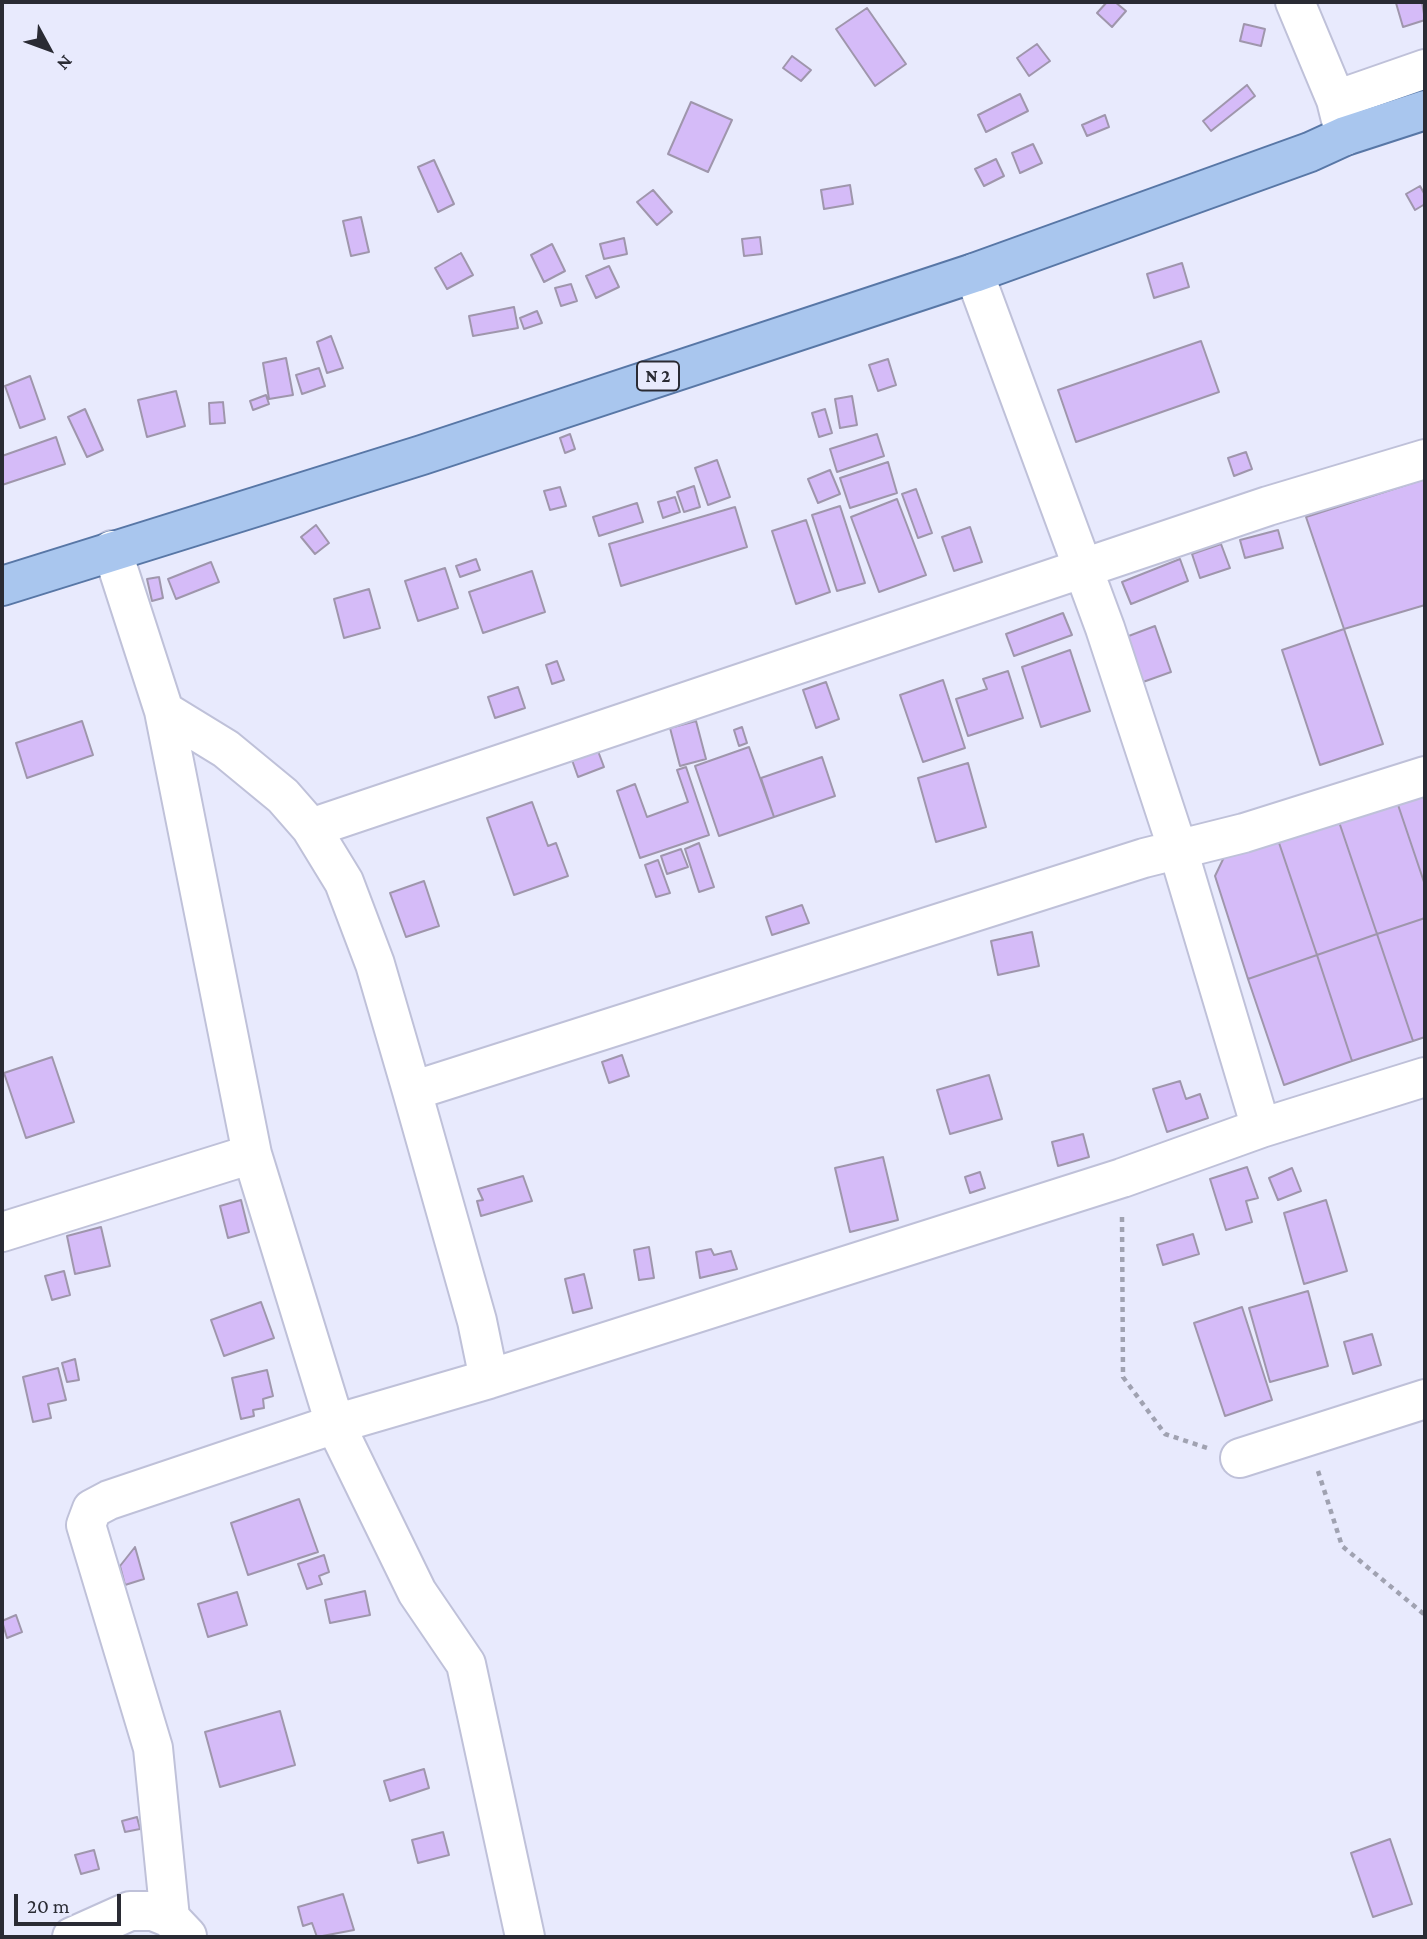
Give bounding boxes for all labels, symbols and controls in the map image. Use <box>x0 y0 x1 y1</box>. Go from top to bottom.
north arrow <box>14 14 84 84</box>
text: N <box>53 51 77 75</box>
road number: N 2 <box>637 362 679 390</box>
scale bar <box>18 1880 124 1924</box>
text: 20 m <box>27 1894 70 1918</box>

